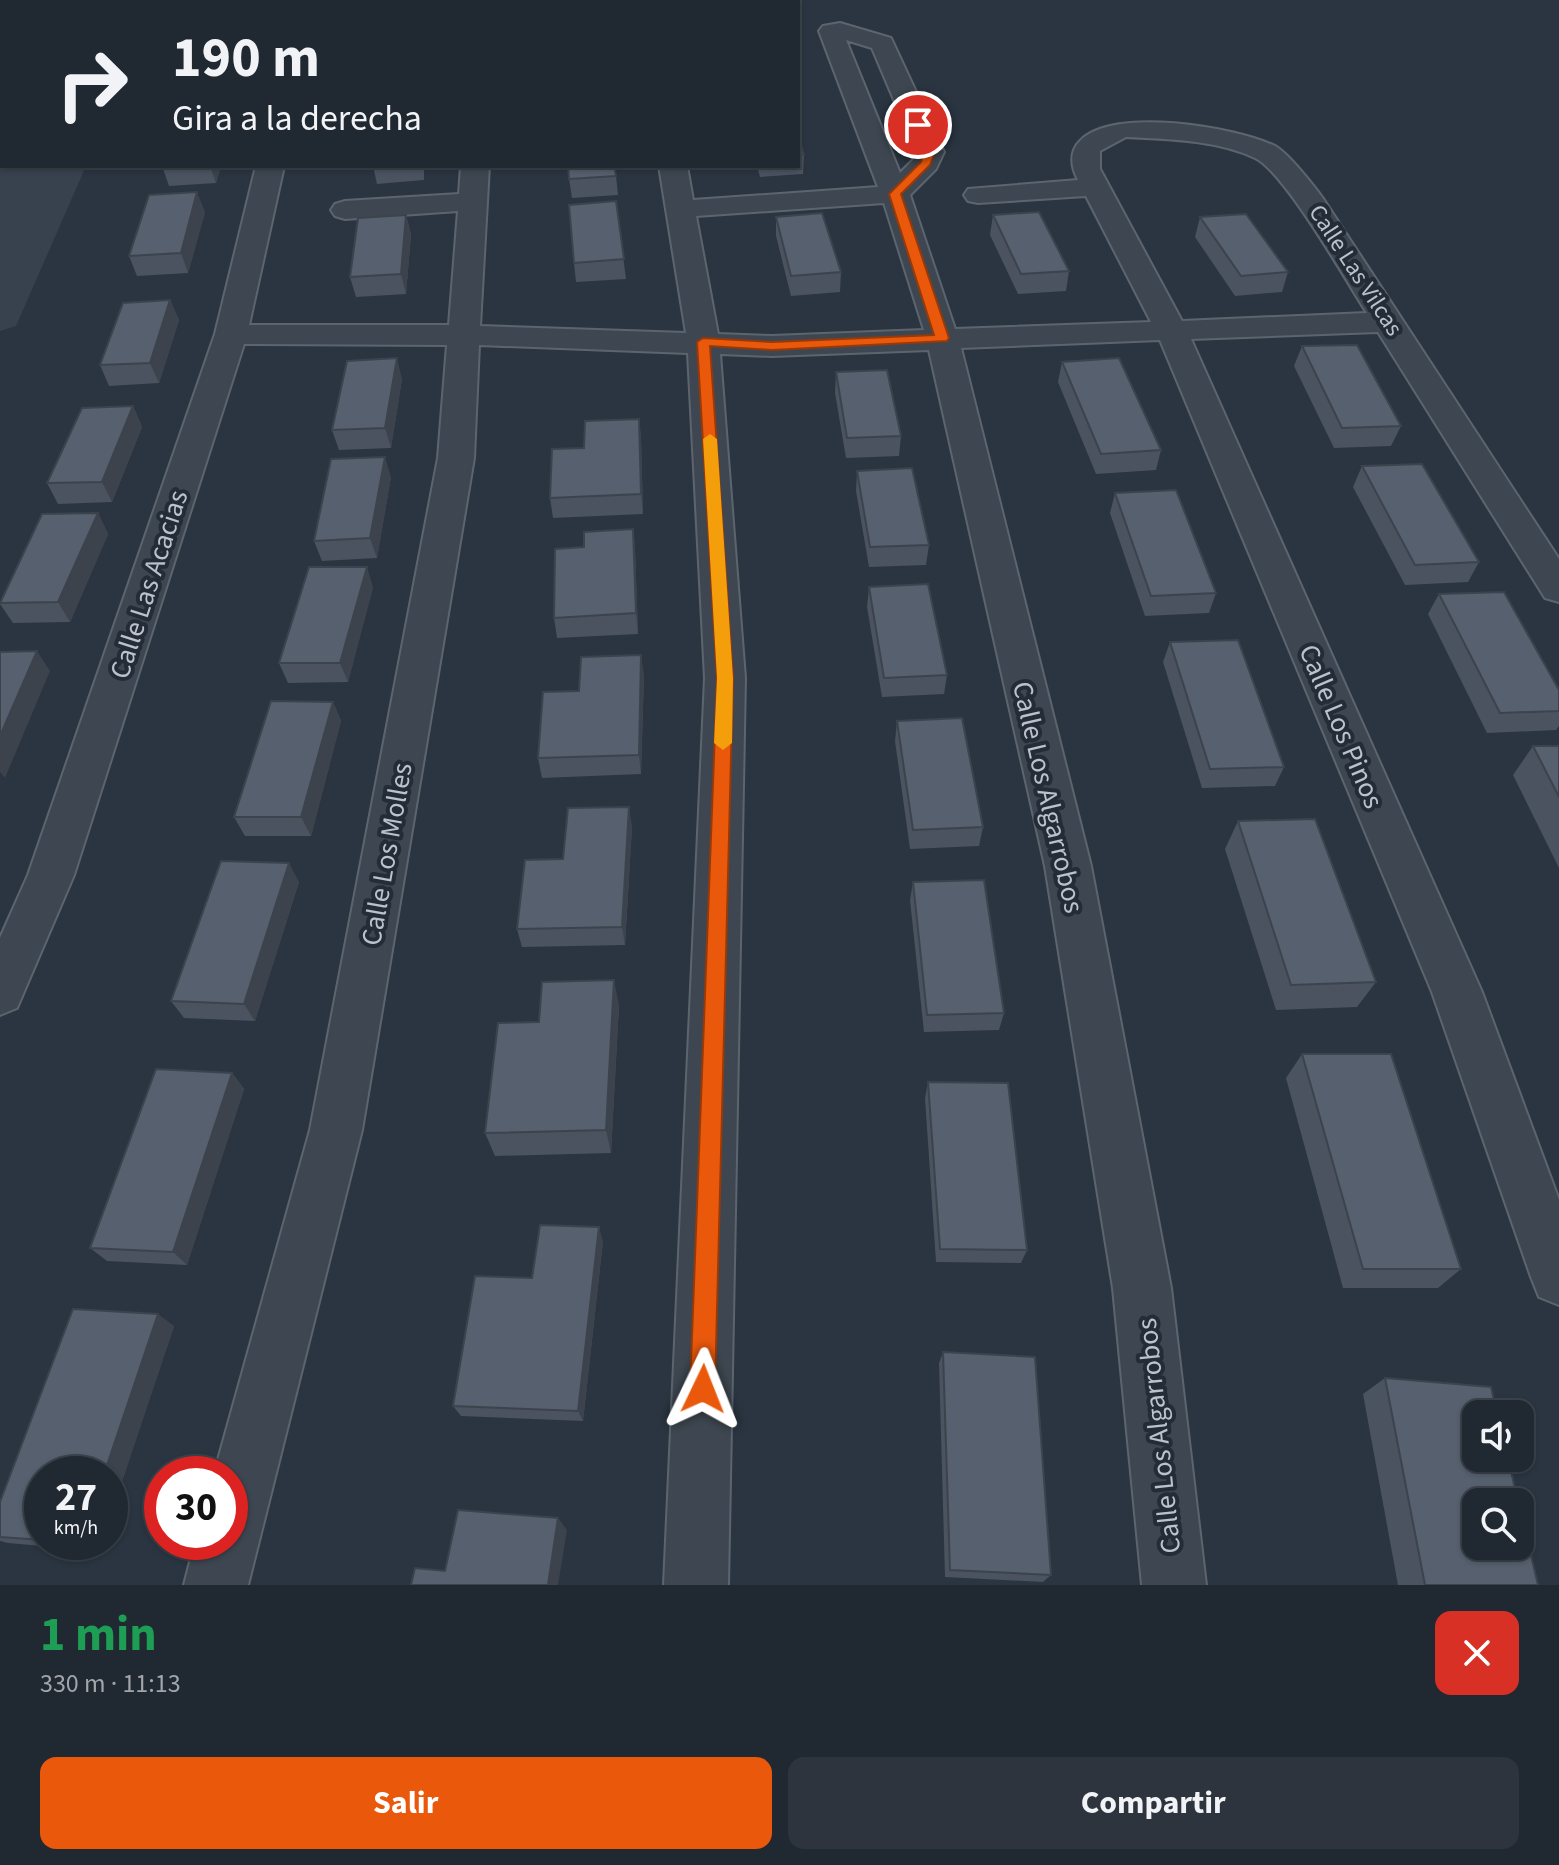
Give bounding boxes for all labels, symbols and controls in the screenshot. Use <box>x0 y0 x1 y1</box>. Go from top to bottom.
text: 190 m <box>172 19 320 98</box>
icon: right <box>40 32 144 136</box>
pin <box>884 91 952 159</box>
text: Gira a la derecha <box>172 93 422 144</box>
icon: arrive <box>896 103 940 147</box>
street label: Calle Las Vilcas <box>1300 198 1411 343</box>
street label: Calle Las Acacias <box>100 485 198 684</box>
street label: Calle Los Pinos <box>1289 638 1394 815</box>
street label: Calle Los Algarrobos <box>1002 678 1094 917</box>
street label: Calle Los Molles <box>351 760 423 949</box>
street label: Calle Los Algarrobos <box>1127 1316 1191 1556</box>
position arrow <box>661 1347 745 1431</box>
map controls <box>1462 1400 1534 1560</box>
button: sound <box>1462 1400 1534 1472</box>
speed limit sign: 30 <box>144 1456 248 1560</box>
text: 27 <box>55 1469 97 1526</box>
button: search <box>1462 1488 1534 1560</box>
text: km/h <box>54 1514 98 1542</box>
text: 1 min <box>40 1601 157 1669</box>
button: close <box>1435 1611 1519 1695</box>
text: 330 m · 11:13 <box>40 1665 181 1702</box>
button: Salir <box>40 1757 772 1849</box>
button: Compartir <box>788 1757 1519 1849</box>

